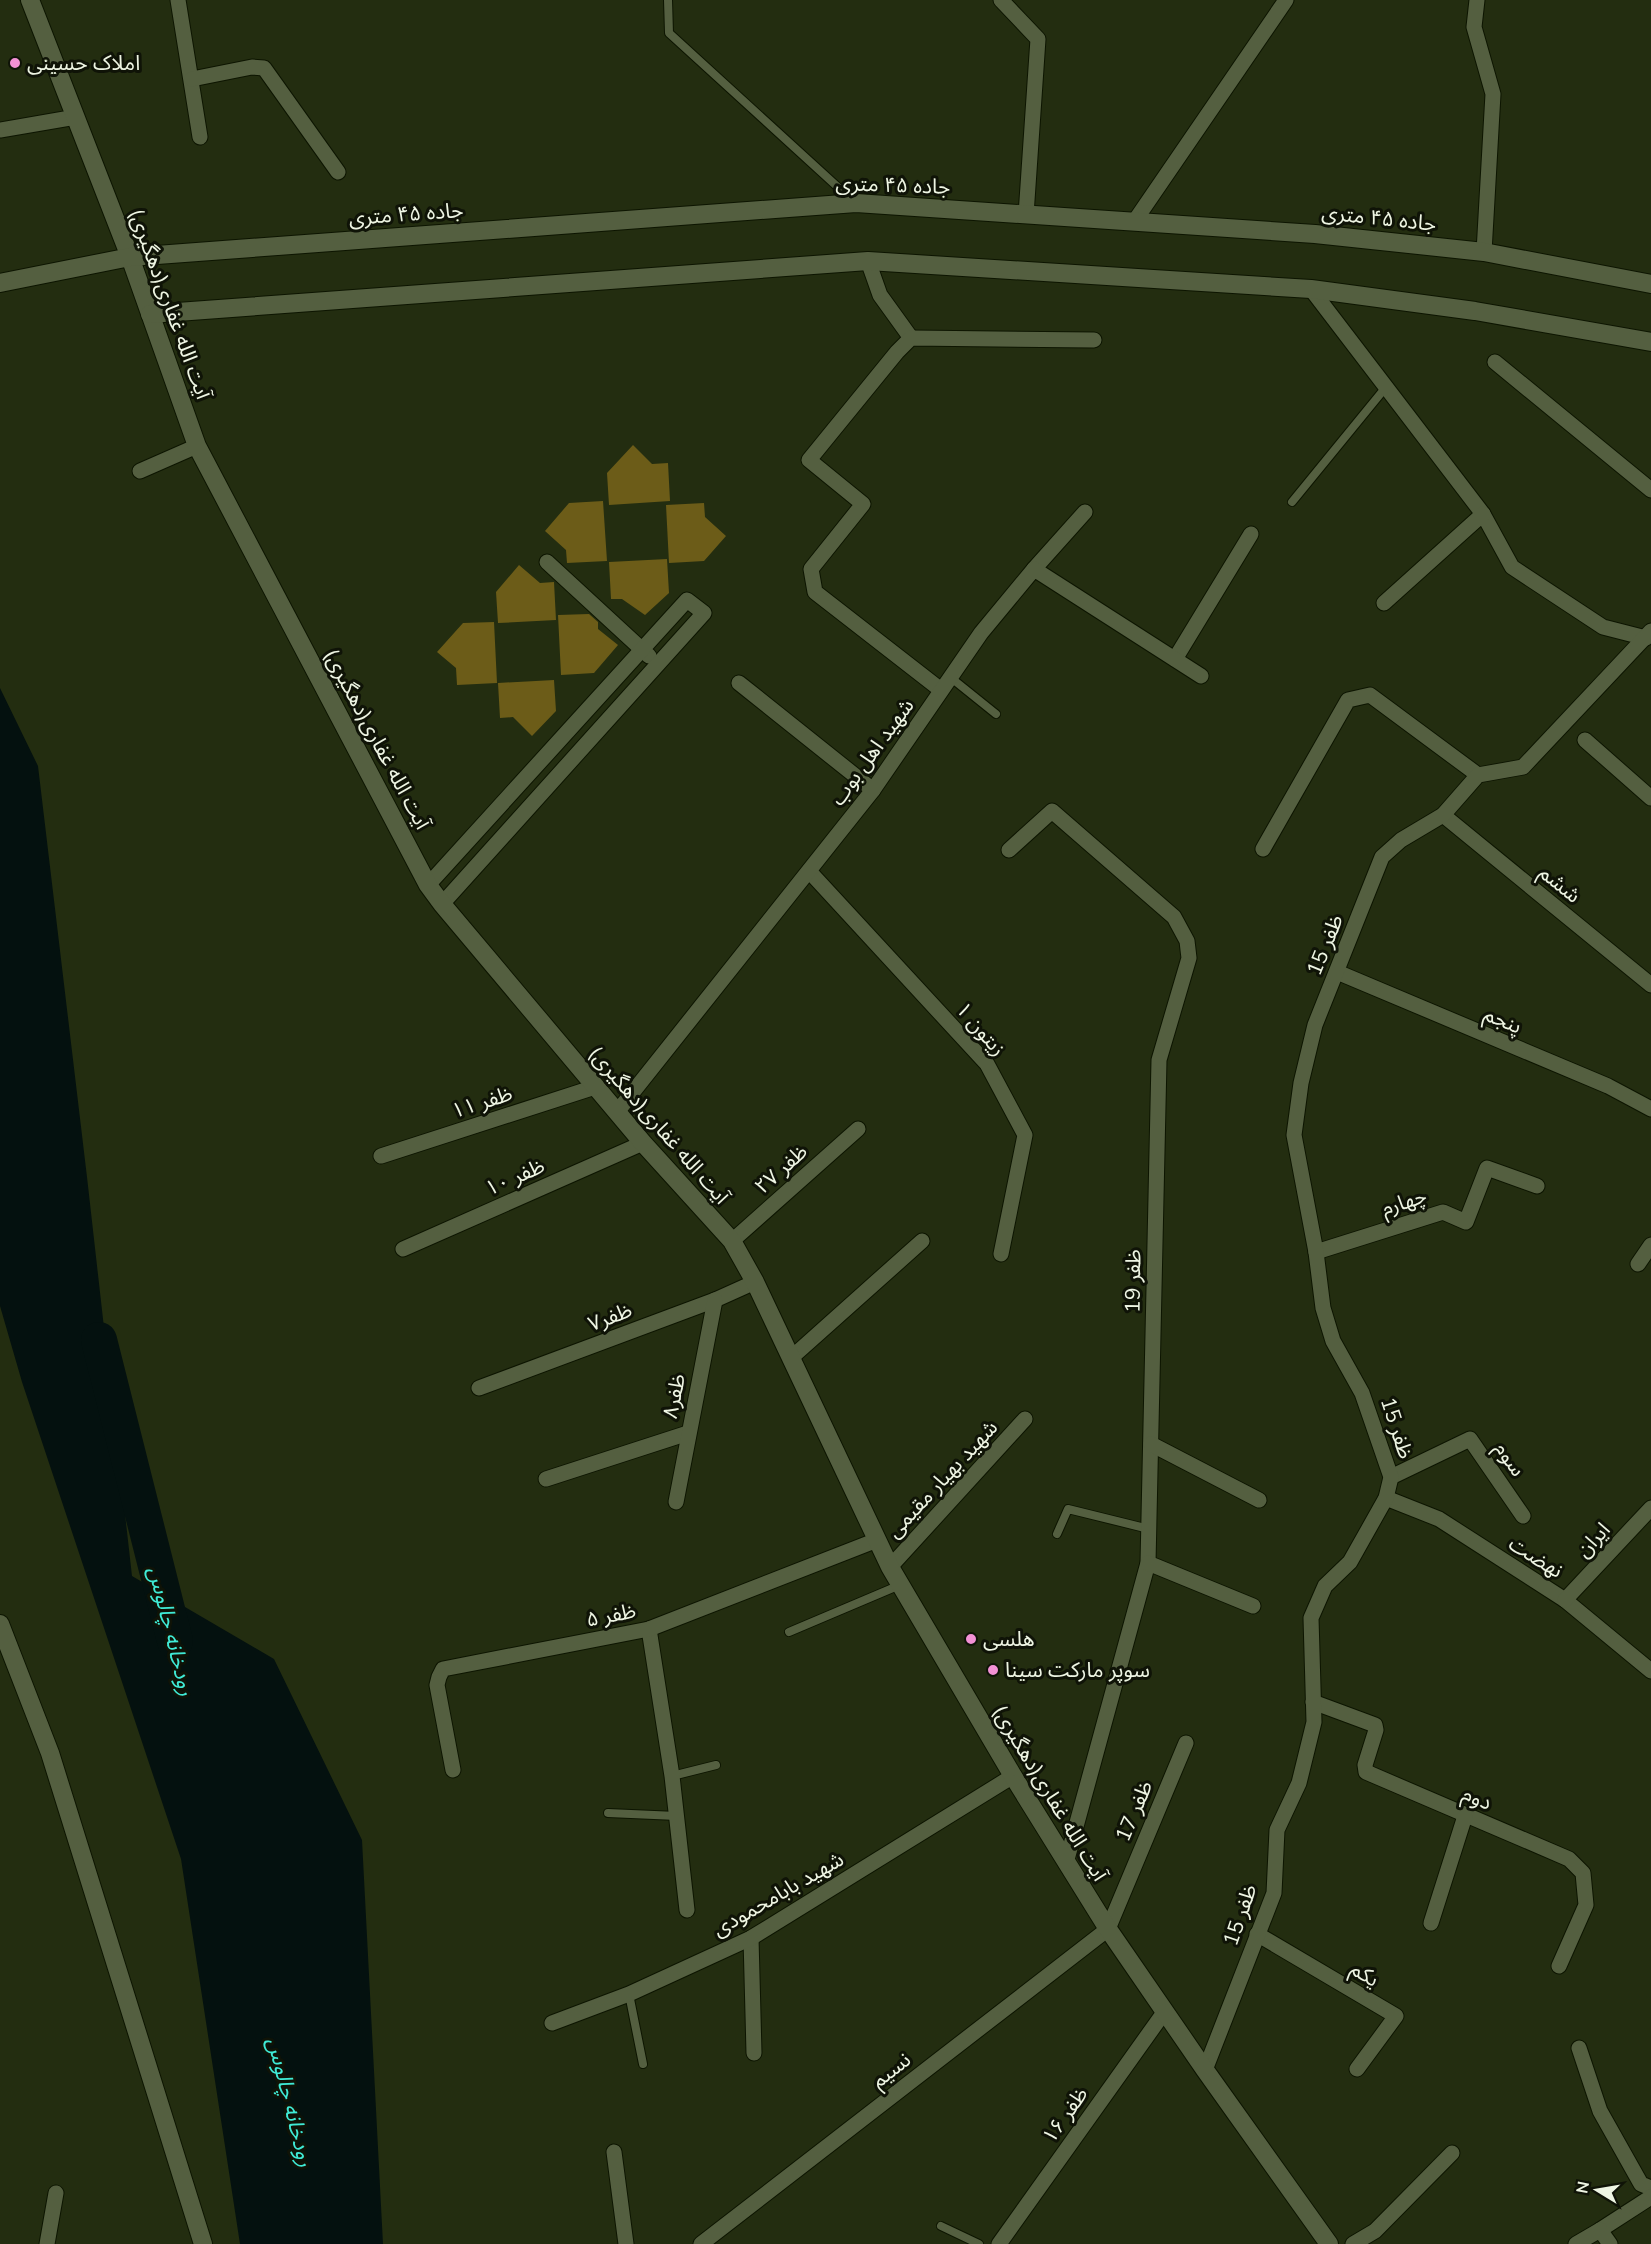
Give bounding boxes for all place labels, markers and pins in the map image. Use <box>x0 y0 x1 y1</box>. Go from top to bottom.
place label: املاک حسینی <box>27 49 140 77</box>
marker: املاک حسینی <box>8 56 22 70</box>
place label: هلسی <box>983 1625 1035 1653</box>
marker: هلسی <box>964 1632 978 1646</box>
place label: سوپر مارکت سینا <box>1005 1656 1150 1684</box>
marker: سوپر مارکت سینا <box>986 1663 1000 1677</box>

